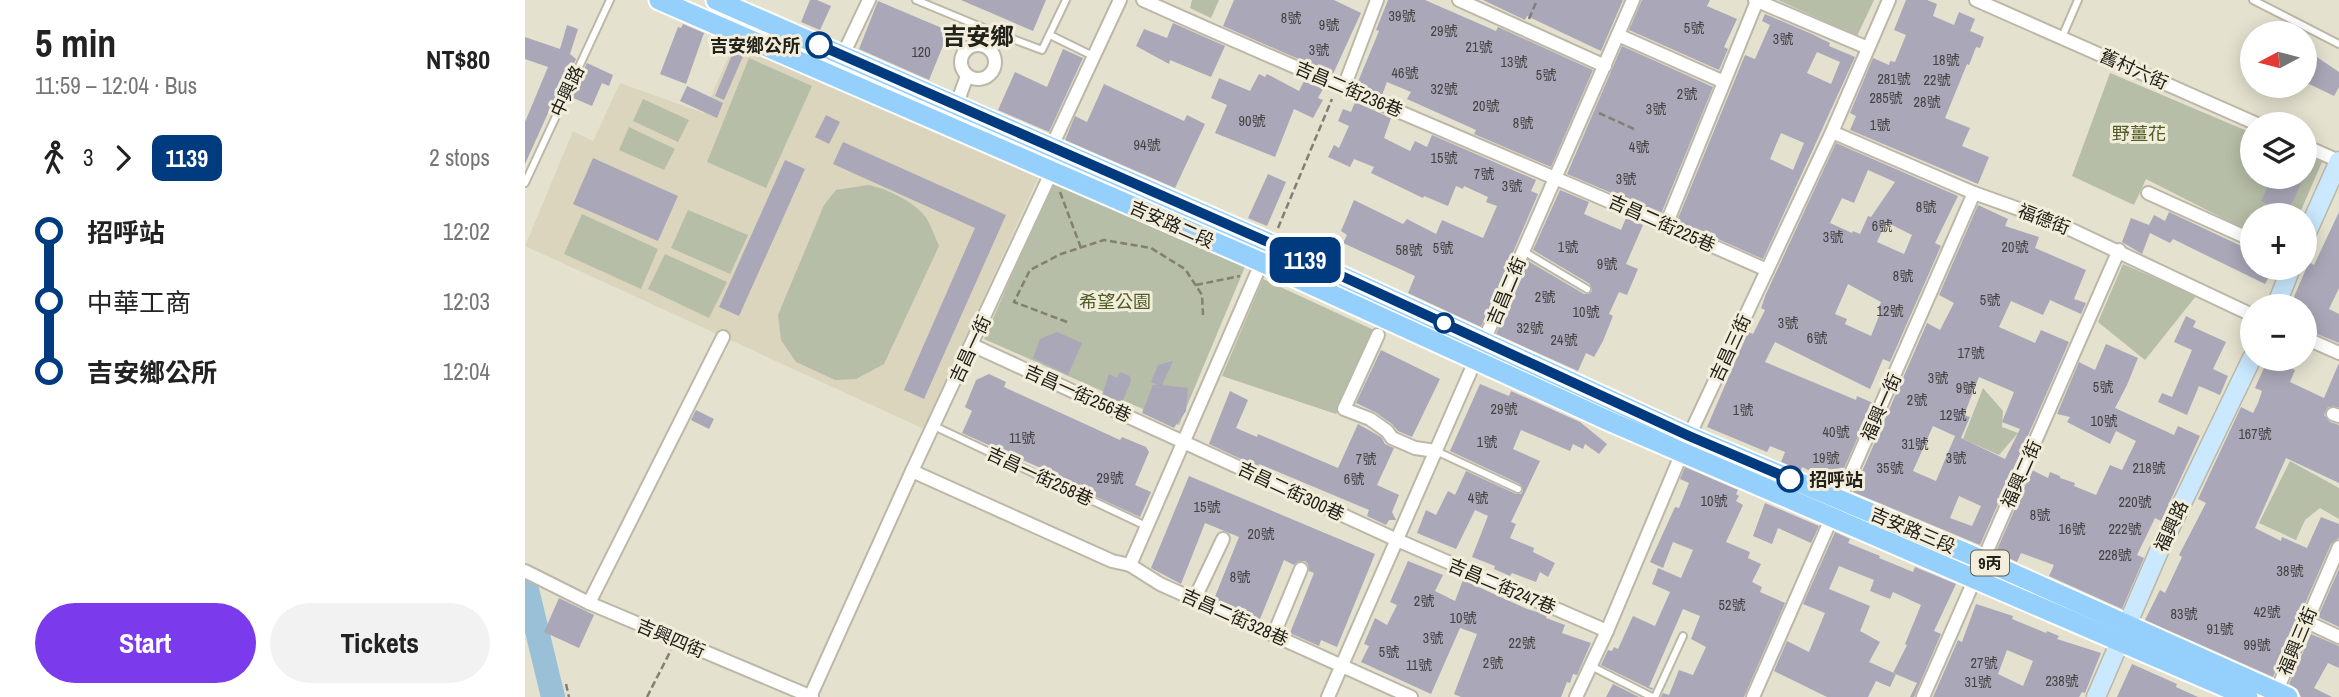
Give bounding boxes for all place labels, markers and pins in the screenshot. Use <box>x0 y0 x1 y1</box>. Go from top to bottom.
marker: 吉安鄉公所 <box>806 32 832 58</box>
place label: 吉安鄉公所 <box>710 33 800 58</box>
unlabelled marker <box>1434 313 1454 333</box>
marker: 招呼站 <box>1777 466 1803 492</box>
place label: 招呼站 <box>1809 467 1863 492</box>

